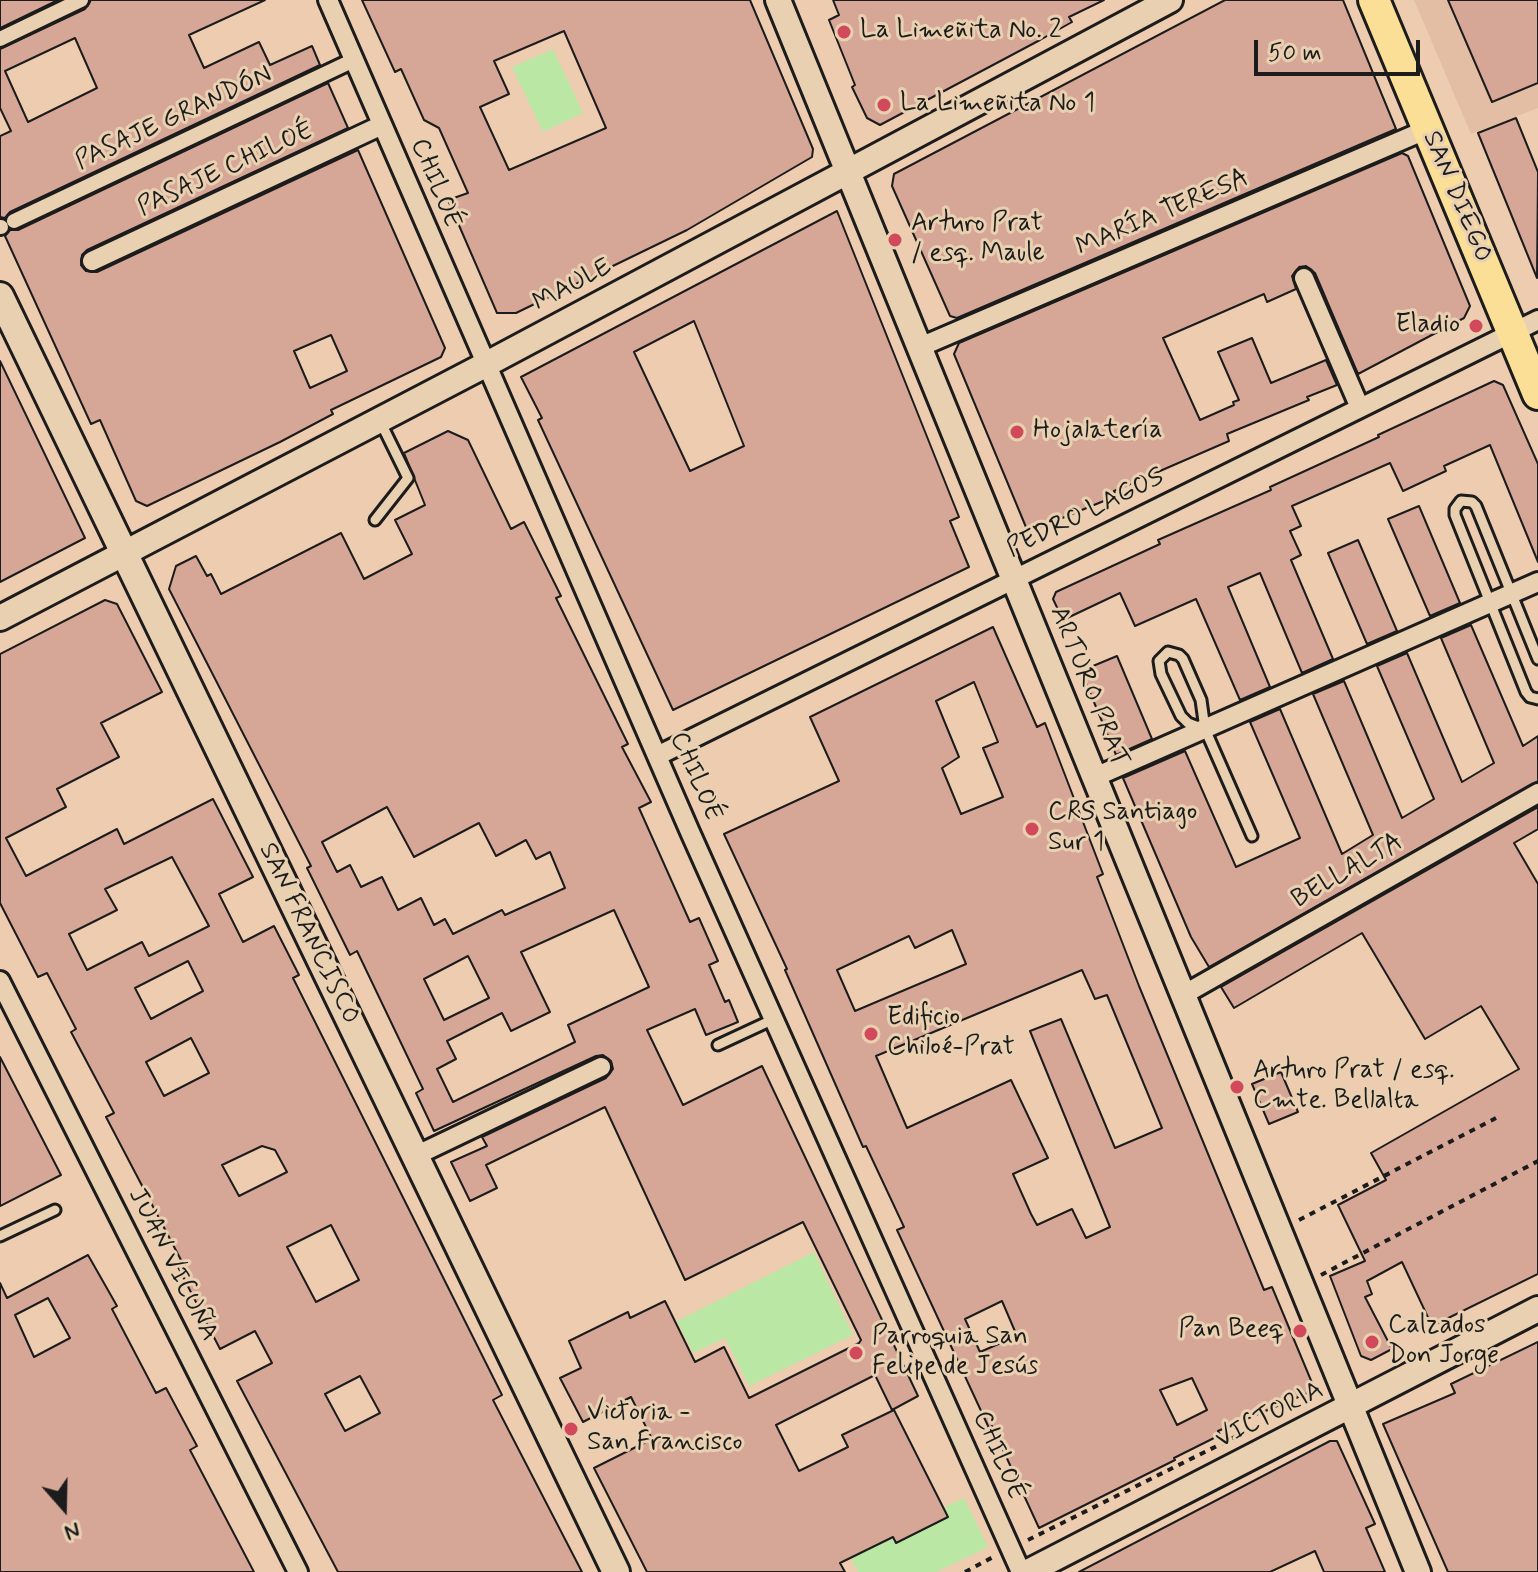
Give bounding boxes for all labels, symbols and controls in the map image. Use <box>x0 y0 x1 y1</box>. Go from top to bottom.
place label: La Limeñita No. 2 <box>860 16 1062 48</box>
marker: La Limeñita No. 2 <box>835 23 853 41</box>
scale bar <box>1258 24 1424 74</box>
text: 50 m <box>1268 38 1322 69</box>
street label: PASAJE GRANDÓN <box>71 60 277 178</box>
place label: La Limeñita No 1 <box>900 89 1095 121</box>
marker: La Limeñita No 1 <box>875 96 893 114</box>
street label: PASAJE CHILOÉ <box>133 116 319 224</box>
street label: SAN DIEGO <box>1414 127 1498 267</box>
street label: CHILOÉ <box>402 134 468 234</box>
street label: MARÍA TERESA <box>1072 164 1254 264</box>
place label: Arturo Prat / esq. Maule <box>911 209 1045 270</box>
marker: Arturo Prat / esq. Maule <box>886 231 904 249</box>
street label: MAULE <box>528 252 618 320</box>
place label: Eladio <box>1395 310 1460 342</box>
marker: Eladio <box>1467 317 1485 335</box>
place label: Hojalatería <box>1033 416 1163 448</box>
marker: Hojalatería <box>1008 423 1026 441</box>
street label: PEDRO LAGOS <box>1002 462 1170 566</box>
street label: ARTURO PRAT <box>1042 602 1134 772</box>
street label: CHILOÉ <box>661 727 729 827</box>
place label: CRS Santiago Sur 1 <box>1048 798 1197 860</box>
marker: CRS Santiago Sur 1 <box>1023 820 1041 838</box>
street label: BELLALTA <box>1287 828 1409 916</box>
street label: SAN FRANCISCO <box>251 838 365 1030</box>
place label: Edificio Chiloé-Prat <box>887 1003 1015 1064</box>
marker: Edificio Chiloé-Prat <box>862 1025 880 1043</box>
place label: Arturo Prat / esq. Cmte. Bellalta <box>1253 1056 1455 1118</box>
marker: Arturo Prat / esq. Cmte. Bellalta <box>1228 1078 1246 1096</box>
street label: JUAN VICUÑA <box>120 1183 224 1347</box>
place label: Calzados Don Jorge <box>1388 1311 1499 1372</box>
place label: Pan Beeq <box>1178 1315 1284 1347</box>
place label: Parroquia San Felipe de Jesús <box>872 1322 1038 1384</box>
marker: Pan Beeq <box>1291 1322 1309 1340</box>
marker: Calzados Don Jorge <box>1363 1333 1381 1351</box>
marker: Parroquia San Felipe de Jesús <box>847 1344 865 1362</box>
street label: VICTORIA <box>1211 1376 1329 1456</box>
place label: Victoria - San Francisco <box>587 1398 743 1460</box>
street label: CHILOÉ <box>964 1406 1032 1506</box>
marker: Victoria - San Francisco <box>562 1420 580 1438</box>
north arrow <box>24 1468 104 1548</box>
text: N <box>61 1515 84 1546</box>

